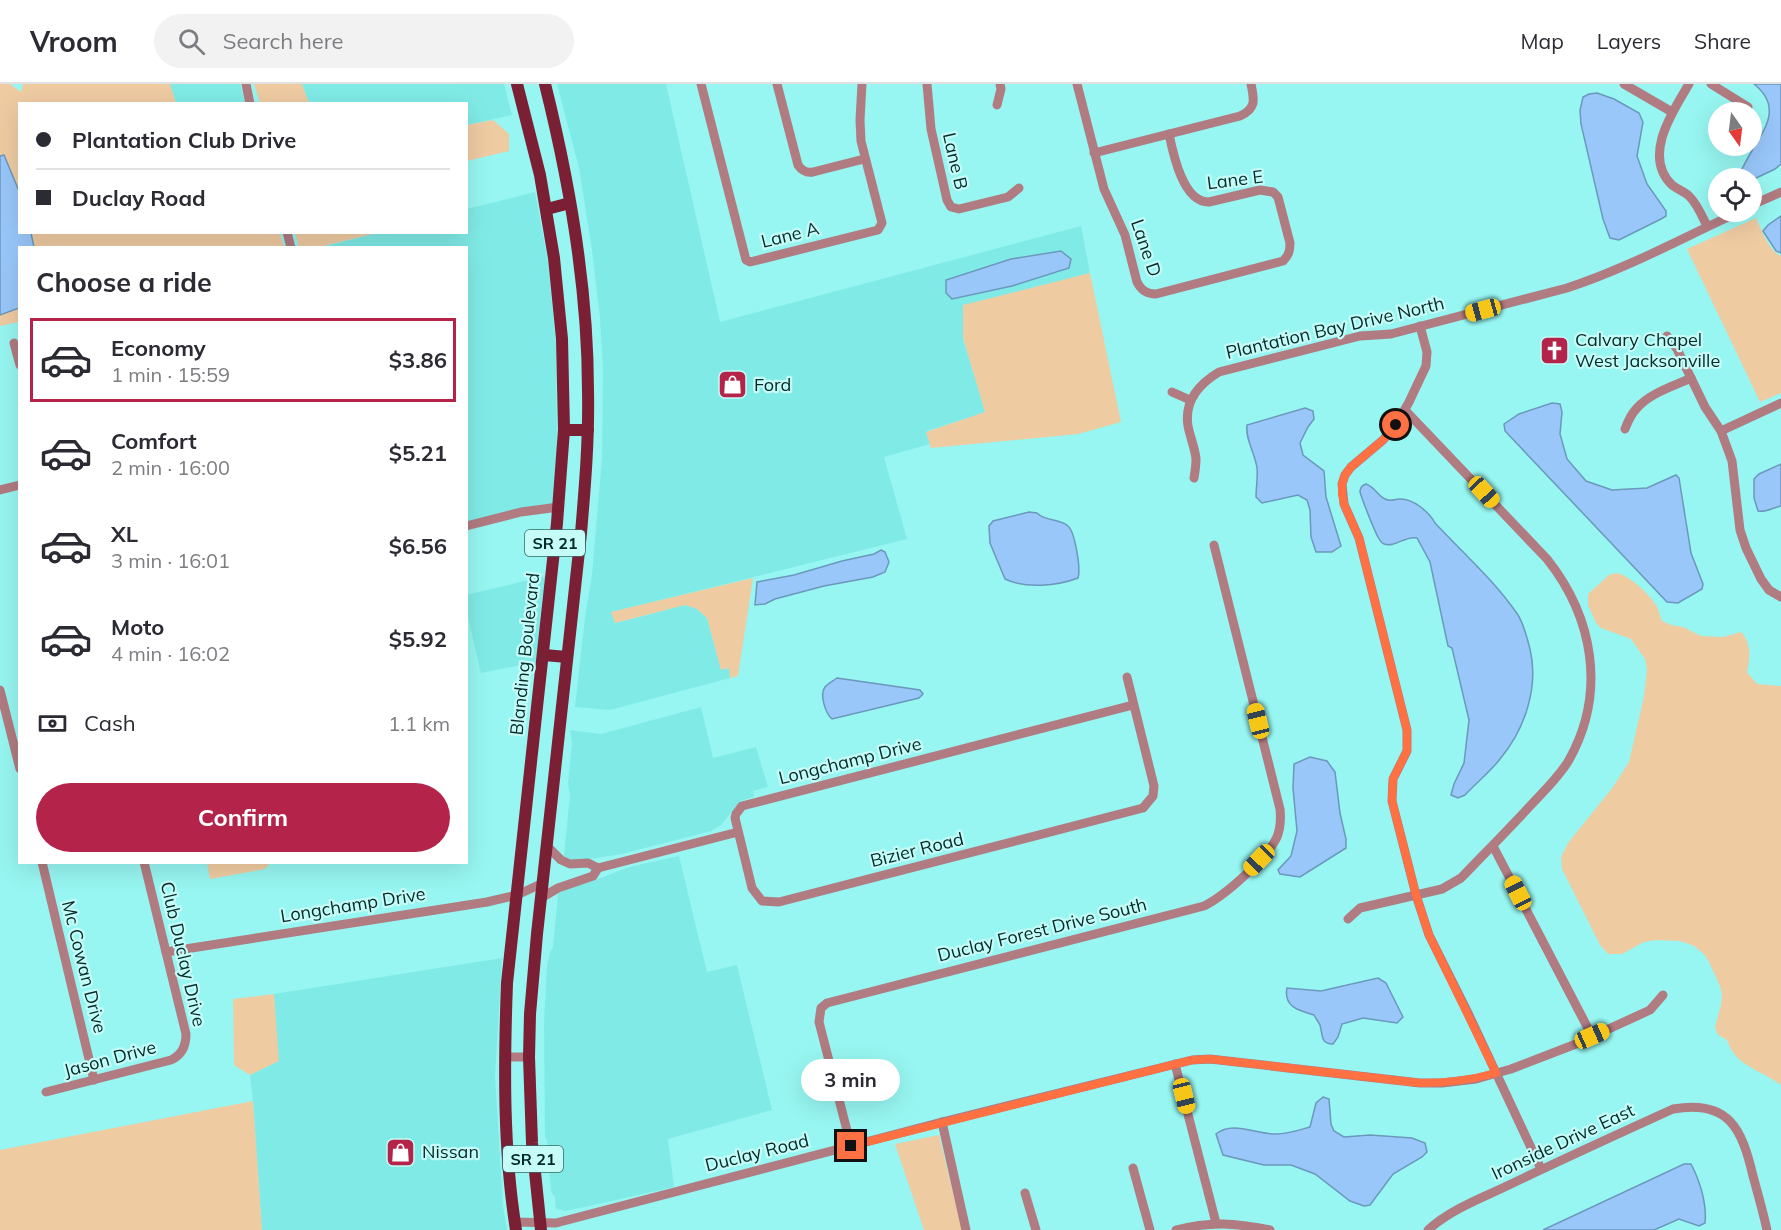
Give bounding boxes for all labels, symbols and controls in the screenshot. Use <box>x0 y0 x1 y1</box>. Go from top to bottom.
search box <box>154 14 574 68</box>
text: Vroom <box>30 24 118 59</box>
icon: search <box>175 25 208 58</box>
text: Search here <box>223 27 344 55</box>
text: Map <box>1521 28 1564 54</box>
text: Layers <box>1597 28 1661 54</box>
text: Share <box>1694 28 1751 54</box>
north arrow <box>1708 102 1762 156</box>
map controls <box>1708 102 1762 222</box>
text: Plantation Club Drive <box>72 126 296 154</box>
street label: Lane B <box>938 130 973 192</box>
street label: Lane E <box>1206 165 1264 194</box>
button: locate <box>1708 168 1762 222</box>
text: Duclay Road <box>72 184 206 212</box>
street label: Lane A <box>759 216 821 253</box>
street label: Lane D <box>1126 216 1167 280</box>
text: Choose a ride <box>36 265 212 299</box>
street label: Plantation Bay Drive North <box>1223 291 1446 364</box>
car <box>1463 297 1503 323</box>
place label: Calvary Chapel West Jacksonville <box>1575 328 1720 372</box>
icon: car <box>39 333 93 387</box>
text: Economy <box>111 334 206 362</box>
church icon: Calvary Chapel West Jacksonville <box>1538 334 1570 366</box>
text: $3.86 <box>389 346 447 374</box>
text: 1 min · 15:59 <box>111 362 230 387</box>
shop icon: Ford <box>717 369 749 401</box>
place label: Ford <box>754 373 791 396</box>
route start <box>1382 411 1409 438</box>
icon: car <box>39 426 93 480</box>
text: Comfort <box>111 427 197 455</box>
text: $5.21 <box>389 439 447 467</box>
text: 2 min · 16:00 <box>111 455 230 480</box>
car <box>1465 473 1503 511</box>
icon: car <box>39 519 93 573</box>
text: XL <box>111 520 138 548</box>
road number: SR 21 <box>525 530 585 556</box>
text: $6.56 <box>389 532 447 560</box>
text: 3 min · 16:01 <box>111 548 230 573</box>
street label: Blanding Boulevard <box>505 572 544 736</box>
icon: car <box>39 612 93 666</box>
text: Moto <box>111 613 164 641</box>
text: $5.92 <box>389 625 447 653</box>
text: 4 min · 16:02 <box>111 641 230 666</box>
car <box>1245 701 1271 741</box>
icon: cash <box>36 707 69 740</box>
text: Cash <box>84 709 136 737</box>
text: 1.1 km <box>388 711 450 736</box>
street label: Longchamp Drive <box>776 732 924 789</box>
button: Confirm <box>36 783 450 852</box>
street label: Bizier Road <box>868 827 966 872</box>
car <box>1240 841 1278 879</box>
car <box>1502 873 1534 913</box>
street label: Club Duclay Drive <box>156 879 211 1029</box>
street label: Longchamp Drive <box>279 882 427 927</box>
street label: Duclay Forest Drive South <box>935 892 1149 967</box>
street label: Mc Cowan Drive <box>57 898 112 1036</box>
car <box>1572 1020 1612 1052</box>
street label: Jason Drive <box>61 1035 159 1082</box>
callout: 3 min <box>802 1059 900 1101</box>
text: 3 min <box>824 1067 877 1092</box>
car <box>1171 1076 1197 1116</box>
street label: Ironside Drive East <box>1488 1098 1638 1185</box>
street label: Duclay Road <box>703 1129 811 1177</box>
route end <box>837 1132 864 1159</box>
shop icon: Nissan <box>385 1136 417 1168</box>
place label: Nissan <box>422 1140 479 1163</box>
road number: SR 21 <box>503 1146 563 1172</box>

